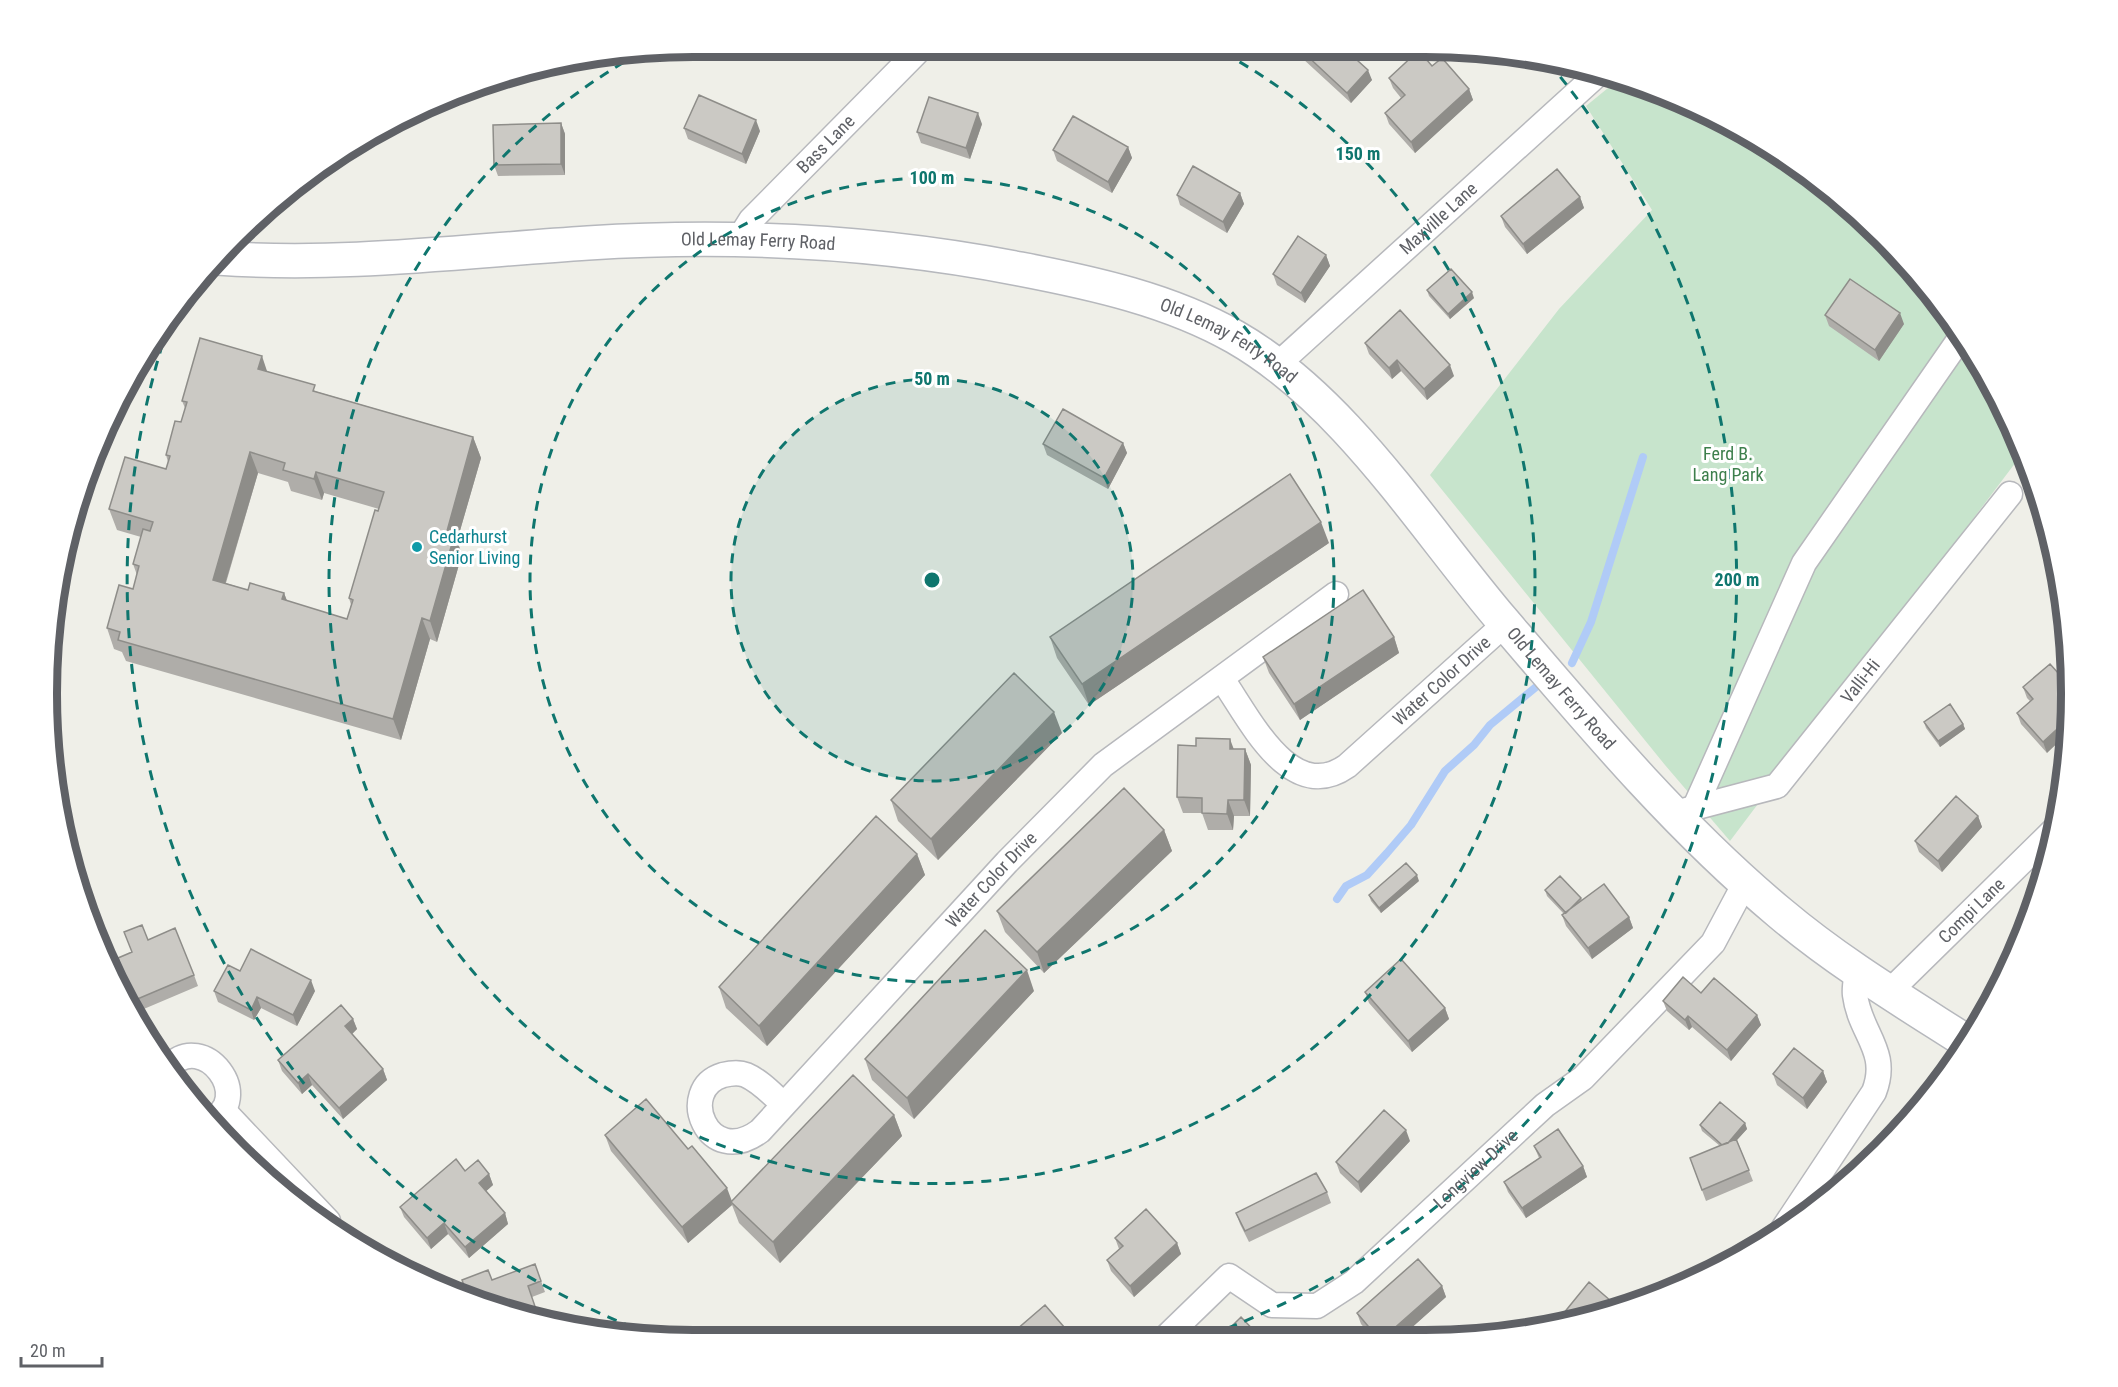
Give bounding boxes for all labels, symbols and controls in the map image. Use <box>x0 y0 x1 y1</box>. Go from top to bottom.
street label: Bass Lane <box>792 110 859 177</box>
text: 150 m <box>1336 143 1380 164</box>
text: 100 m <box>910 167 954 188</box>
street label: Maxville Lane <box>1395 178 1481 259</box>
street label: Old Lemay Ferry Road <box>681 228 836 254</box>
street label: Old Lemay Ferry Road <box>1157 294 1302 387</box>
text: 50 m <box>914 368 950 389</box>
park label: Ferd B. Lang Park <box>1692 443 1764 485</box>
place label: Cedarhurst Senior Living <box>429 526 520 568</box>
marker: Cedarhurst Senior Living <box>410 540 424 554</box>
text: 200 m <box>1715 569 1759 590</box>
centre of rings <box>922 570 942 590</box>
street label: Old Lemay Ferry Road <box>1503 623 1620 754</box>
street label: Water Color Drive <box>1389 631 1494 730</box>
street label: Valli-Hi <box>1836 655 1884 707</box>
street label: Water Color Drive <box>941 827 1041 932</box>
street label: Compi Lane <box>1934 873 2009 947</box>
street label: Longview Drive <box>1429 1125 1522 1213</box>
scale bar <box>21 1330 102 1368</box>
text: 20 m <box>30 1340 65 1361</box>

